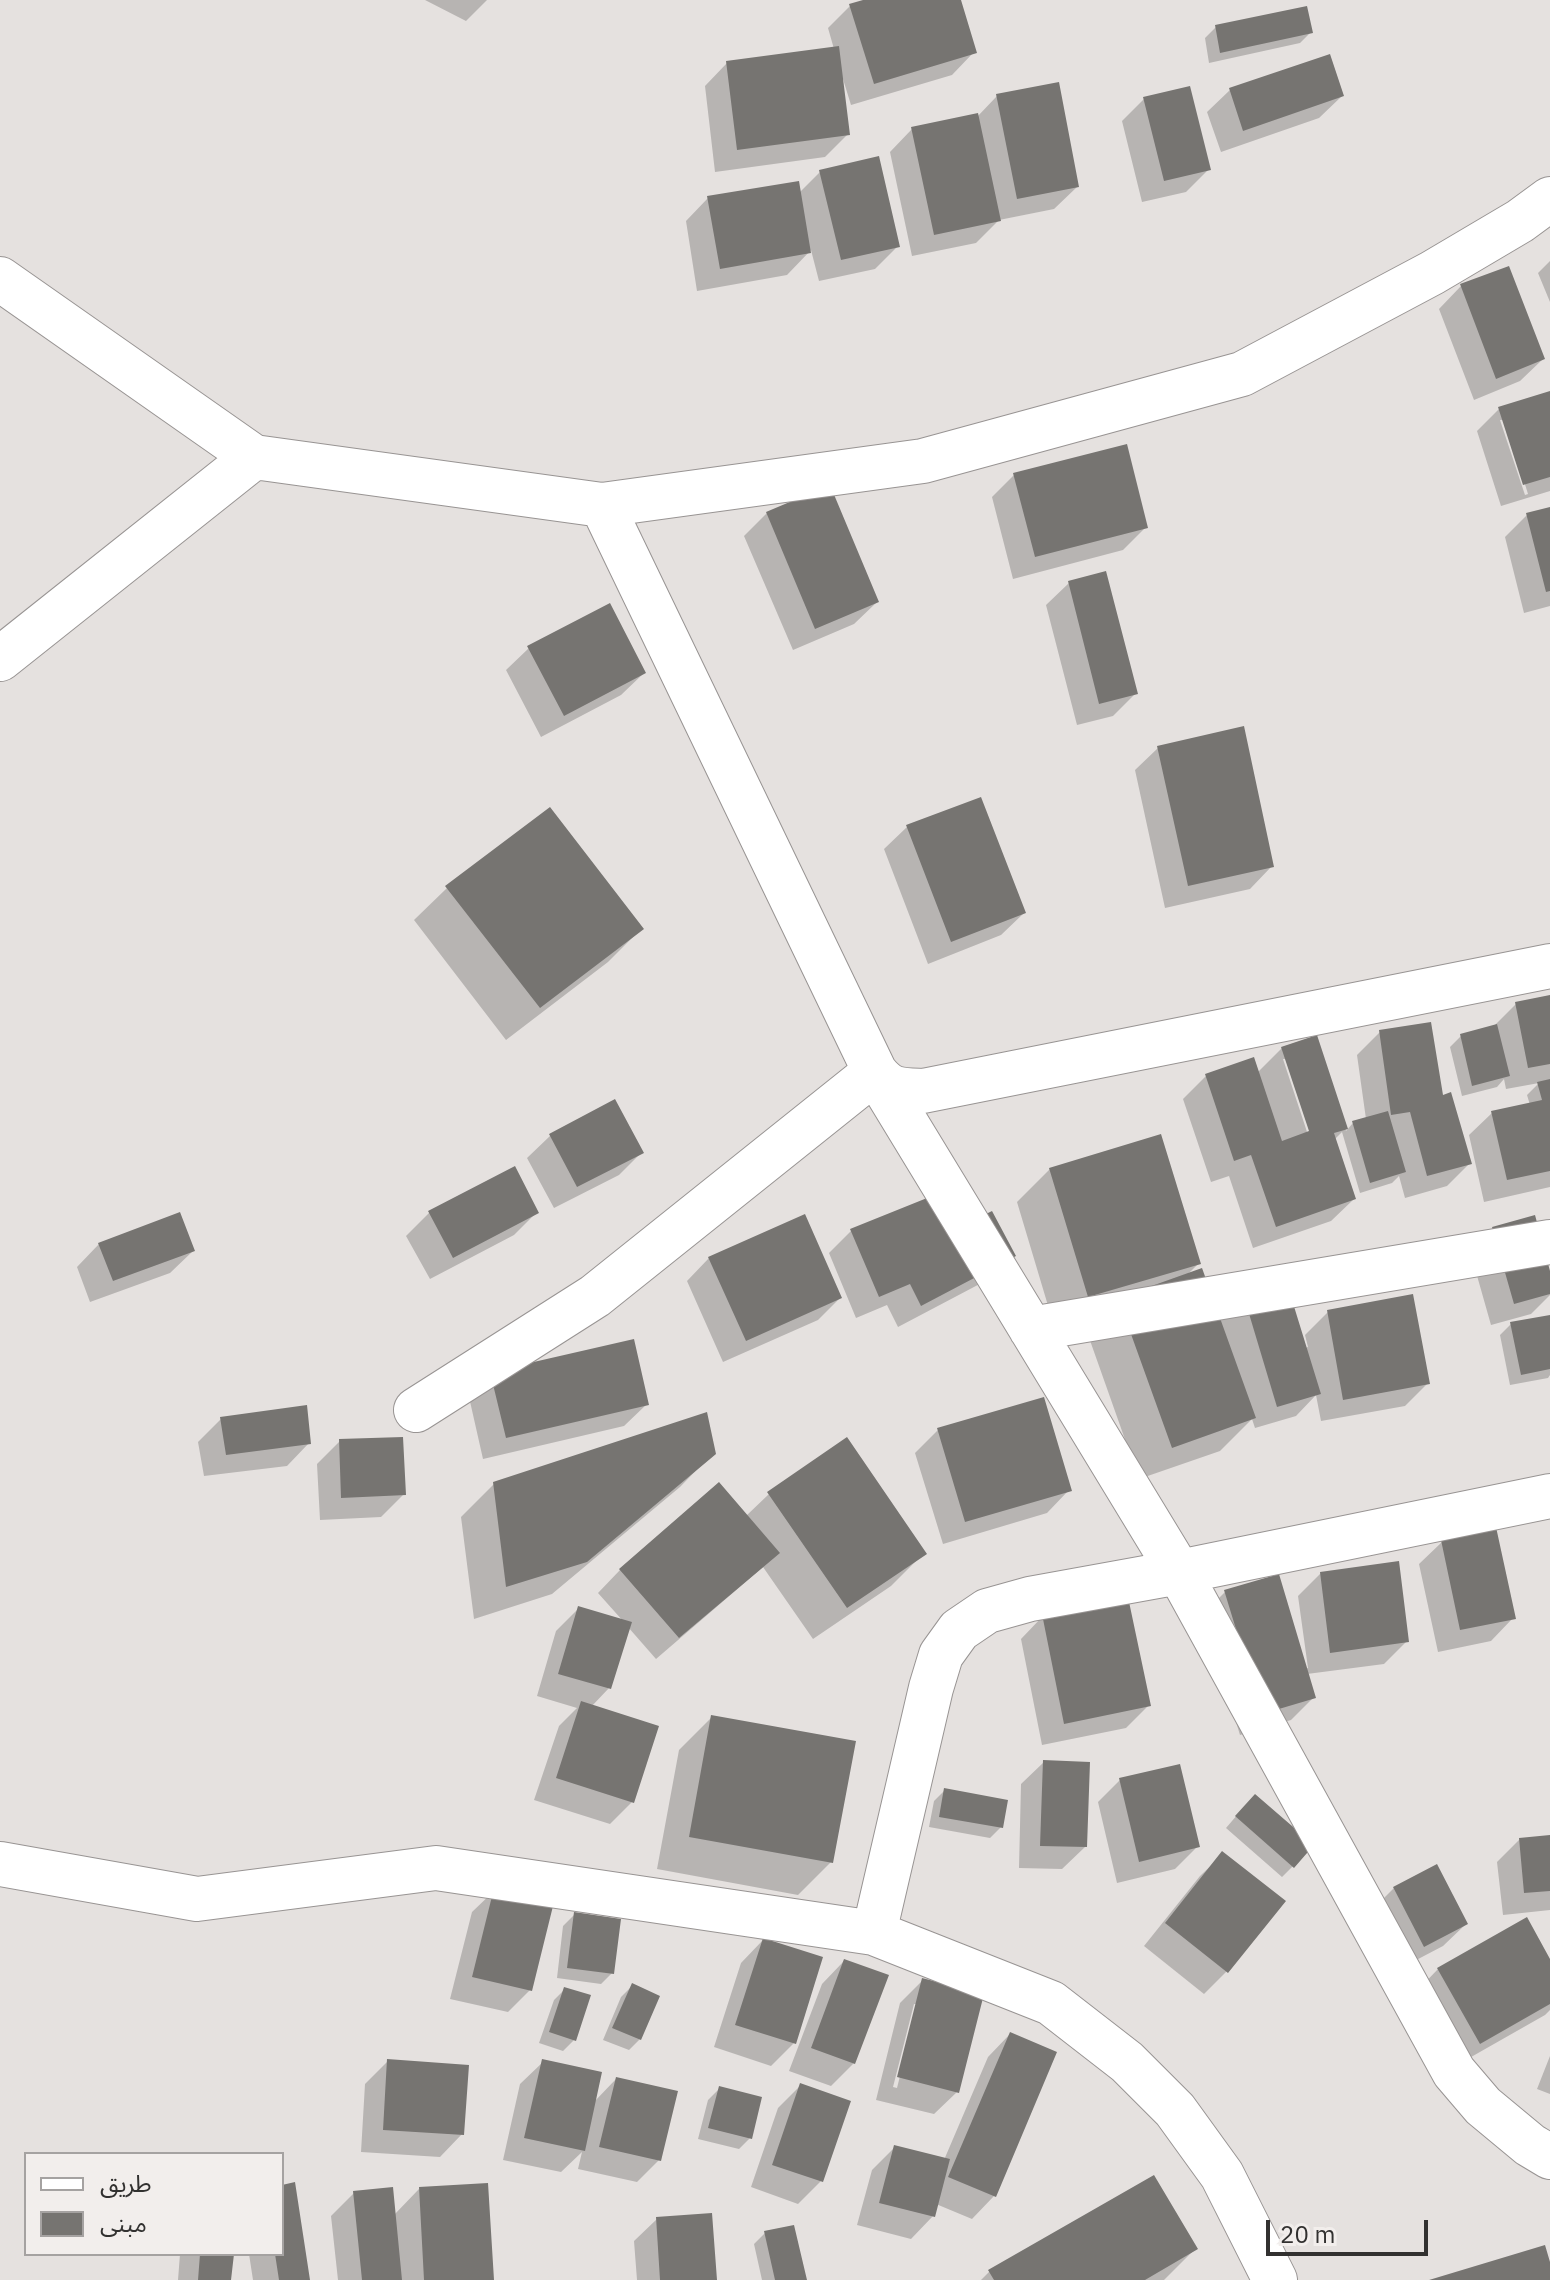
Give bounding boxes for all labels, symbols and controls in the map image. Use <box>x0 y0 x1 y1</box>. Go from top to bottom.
legend <box>24 2152 284 2256</box>
text: طريق <box>100 2167 152 2199</box>
scale bar <box>1270 2204 1432 2254</box>
text: مبنى <box>100 2207 147 2239</box>
text: 20 m <box>1280 2218 1335 2250</box>

